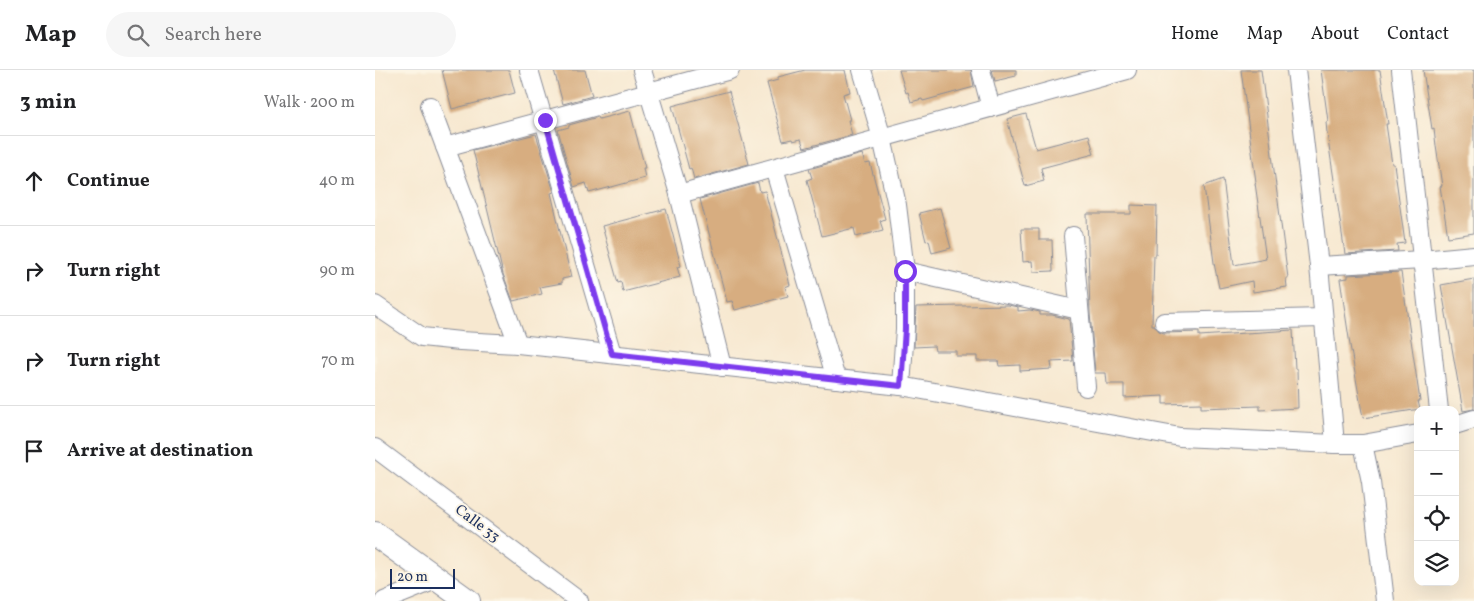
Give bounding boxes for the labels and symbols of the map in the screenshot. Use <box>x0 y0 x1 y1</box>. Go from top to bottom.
route end <box>534 109 557 132</box>
route start <box>894 260 917 283</box>
street label: Calle 33 <box>450 500 504 548</box>
scale bar <box>390 566 455 589</box>

